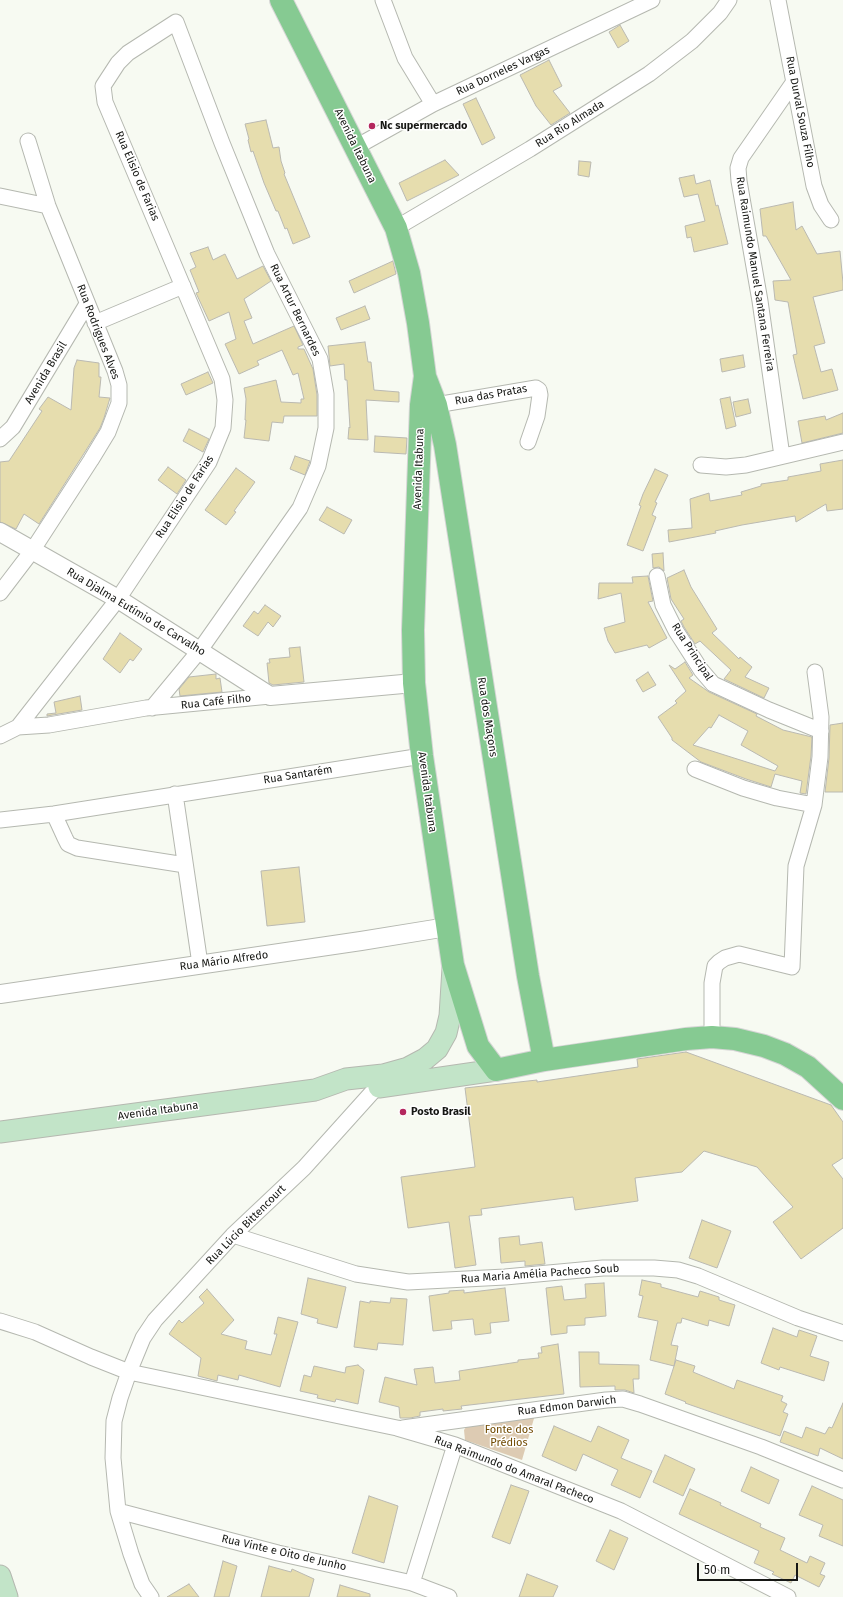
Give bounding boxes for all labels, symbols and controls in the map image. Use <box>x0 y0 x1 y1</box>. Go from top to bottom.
street label: Rua Dorneles Vargas <box>454 44 552 98</box>
street label: Rua Durval Souza Filho <box>783 55 817 169</box>
street label: Rua Rio Almada <box>533 98 607 150</box>
street label: Avenida Itabuna <box>331 107 379 185</box>
place label: Nc supermercado <box>380 119 467 133</box>
marker: Nc supermercado <box>367 121 377 131</box>
street label: Rua Elisio de Farias <box>112 129 162 223</box>
street label: Rua Raimundo Manuel Santana Ferreira <box>733 176 777 372</box>
street label: Rua Artur Bernardes <box>267 262 323 358</box>
street label: Rua Rodrigues Alves <box>74 283 122 381</box>
street label: Avenida Brasil <box>22 339 70 407</box>
street label: Rua das Pratas <box>454 382 528 408</box>
street label: Avenida Itabuna <box>411 428 427 510</box>
street label: Rua Elisio de Farias <box>153 453 217 541</box>
street label: Rua Djalma Eutímio de Carvalho <box>64 565 208 659</box>
street label: Rua Principal <box>669 621 715 683</box>
street label: Rua dos Maçons <box>474 676 500 758</box>
street label: Rua Café Filho <box>180 692 252 712</box>
street label: Avenida Itabuna <box>415 751 439 833</box>
street label: Rua Santarém <box>263 763 333 787</box>
street label: Rua Mário Alfredo <box>179 948 269 974</box>
street label: Avenida Itabuna <box>117 1099 199 1123</box>
place label: Posto Brasil <box>411 1105 470 1119</box>
marker: Posto Brasil <box>398 1107 408 1117</box>
street label: Rua Lúcio Bittencourt <box>203 1182 289 1268</box>
street label: Rua Maria Amélia Pacheco Soub <box>460 1262 620 1286</box>
street label: Rua Edmon Darwich <box>517 1393 617 1419</box>
park label: Fonte dos Prédios <box>485 1423 533 1449</box>
street label: Rua Raimundo do Amaral Pacheco <box>432 1433 596 1507</box>
street label: Rua Vinte e Oito de Junho <box>220 1532 348 1574</box>
scale bar <box>699 1555 800 1581</box>
text: 50 m <box>704 1563 730 1577</box>

